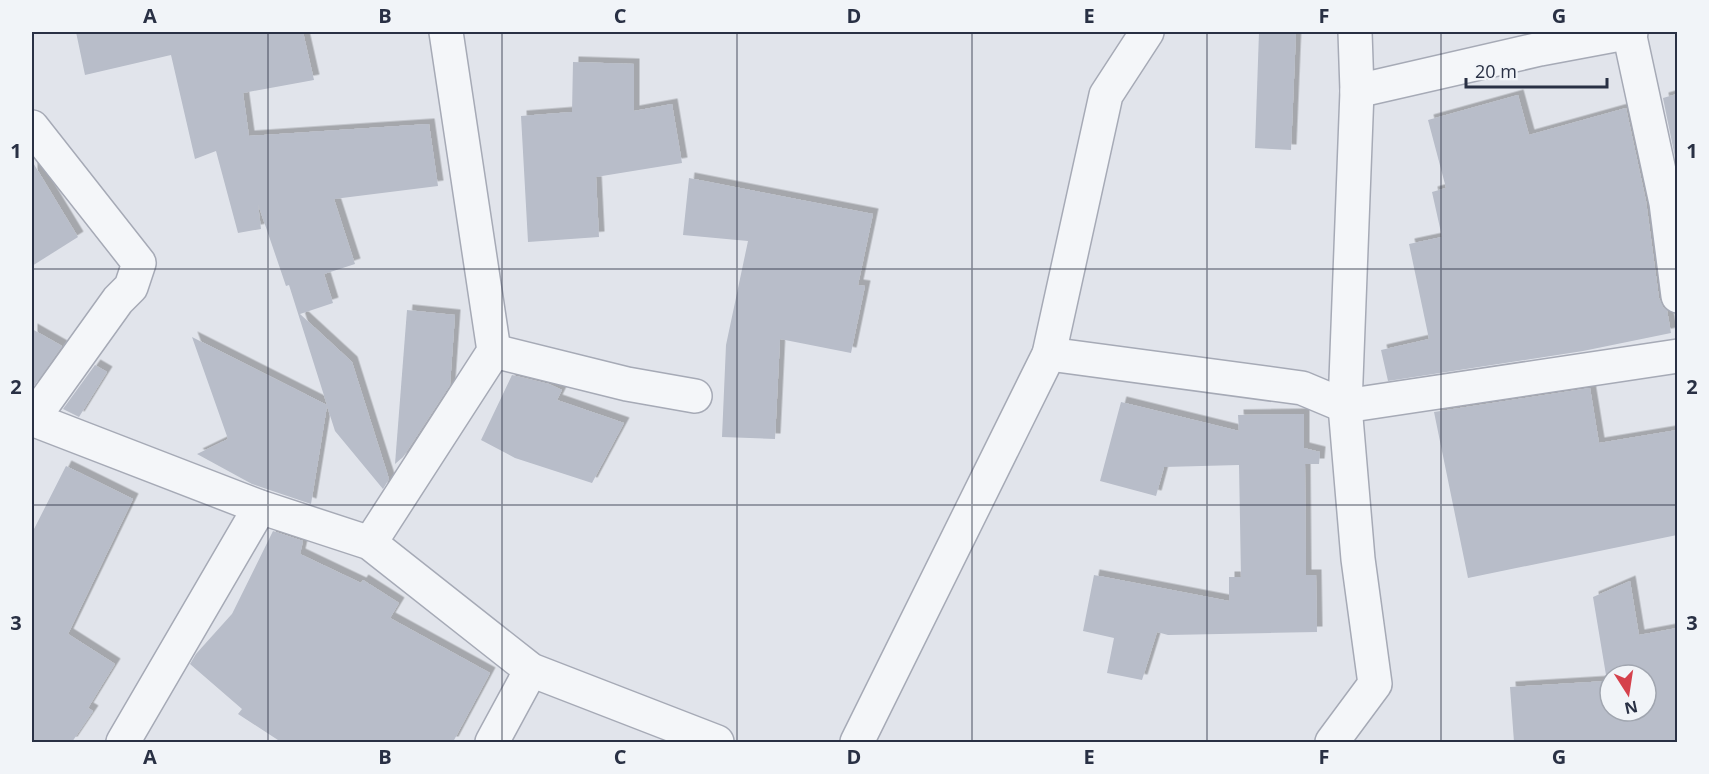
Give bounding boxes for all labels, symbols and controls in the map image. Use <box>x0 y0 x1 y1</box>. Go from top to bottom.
text: A <box>143 2 157 29</box>
text: B <box>378 2 392 29</box>
text: C <box>614 2 627 29</box>
text: D <box>847 2 861 29</box>
text: E <box>1083 2 1095 29</box>
text: F <box>1319 2 1329 29</box>
text: G <box>1552 2 1566 29</box>
scale bar <box>1466 51 1607 89</box>
text: 20 m <box>1475 59 1517 83</box>
text: 1 <box>10 137 22 164</box>
text: 1 <box>1686 137 1698 164</box>
text: 2 <box>10 373 22 400</box>
text: 2 <box>1686 373 1698 400</box>
text: 3 <box>10 609 22 636</box>
text: 3 <box>1686 609 1698 636</box>
north arrow <box>1598 663 1658 723</box>
text: N <box>1622 696 1640 720</box>
text: A <box>143 743 157 770</box>
text: B <box>378 743 392 770</box>
text: C <box>614 743 627 770</box>
text: D <box>847 743 861 770</box>
text: E <box>1083 743 1095 770</box>
text: F <box>1319 743 1329 770</box>
text: G <box>1552 743 1566 770</box>

